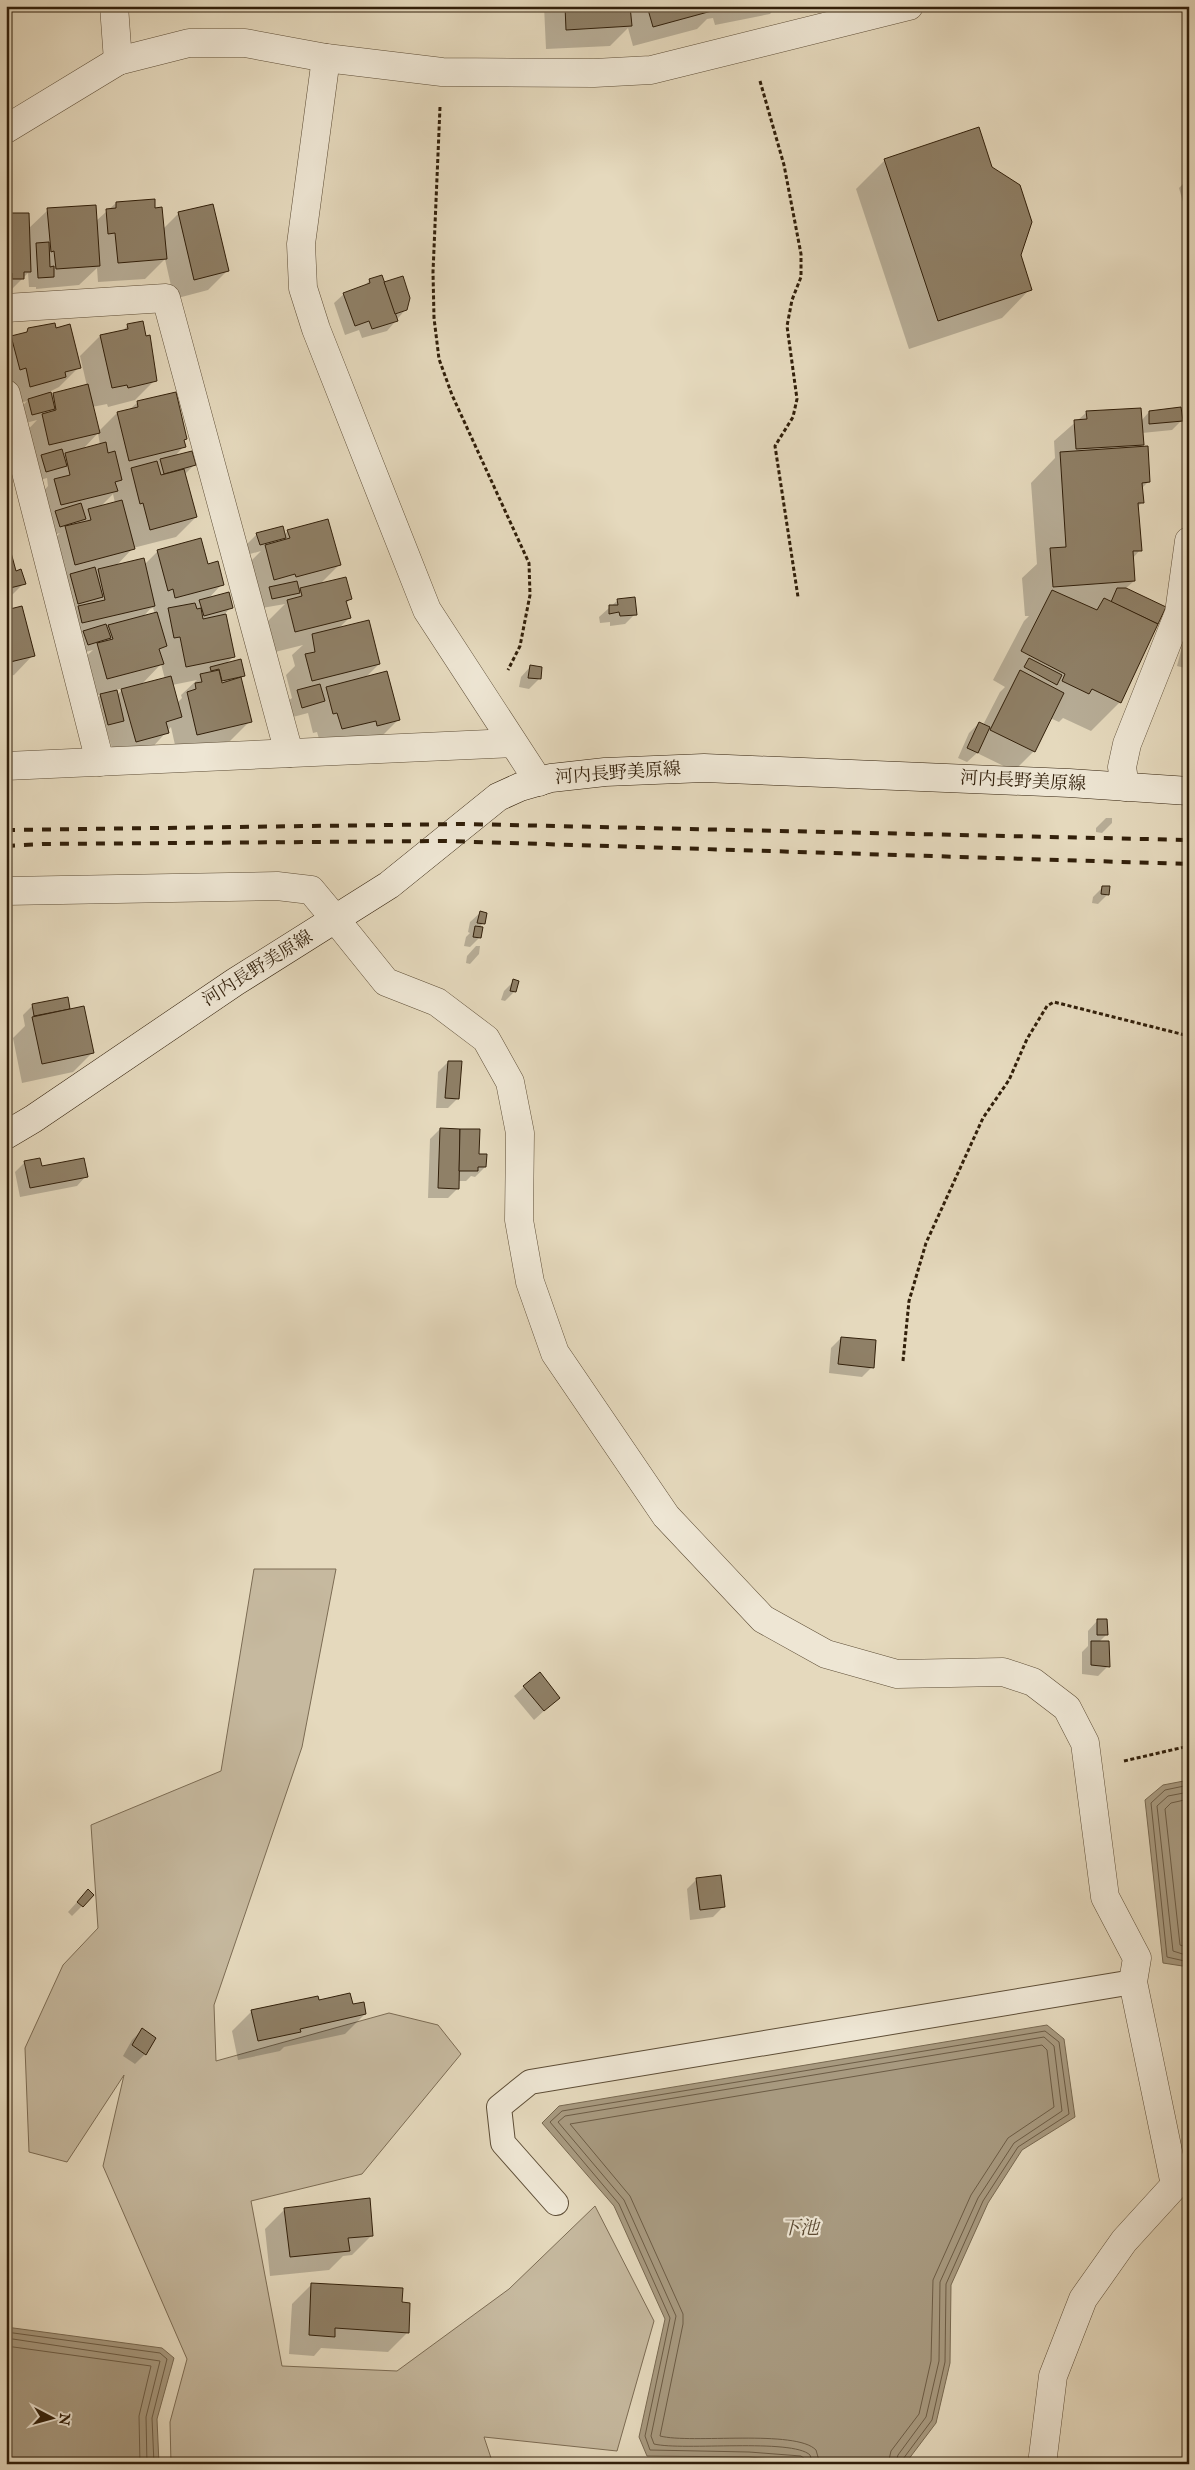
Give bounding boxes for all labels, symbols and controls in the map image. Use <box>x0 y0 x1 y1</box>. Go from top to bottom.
street label: 河内長野美原線 <box>554 758 682 790</box>
street label: 河内長野美原線 <box>959 767 1087 797</box>
street label: 河内長野美原線 <box>198 926 318 1012</box>
water label: 下池 <box>781 2217 821 2241</box>
north arrow <box>28 2392 78 2442</box>
text: N <box>54 2411 74 2426</box>

